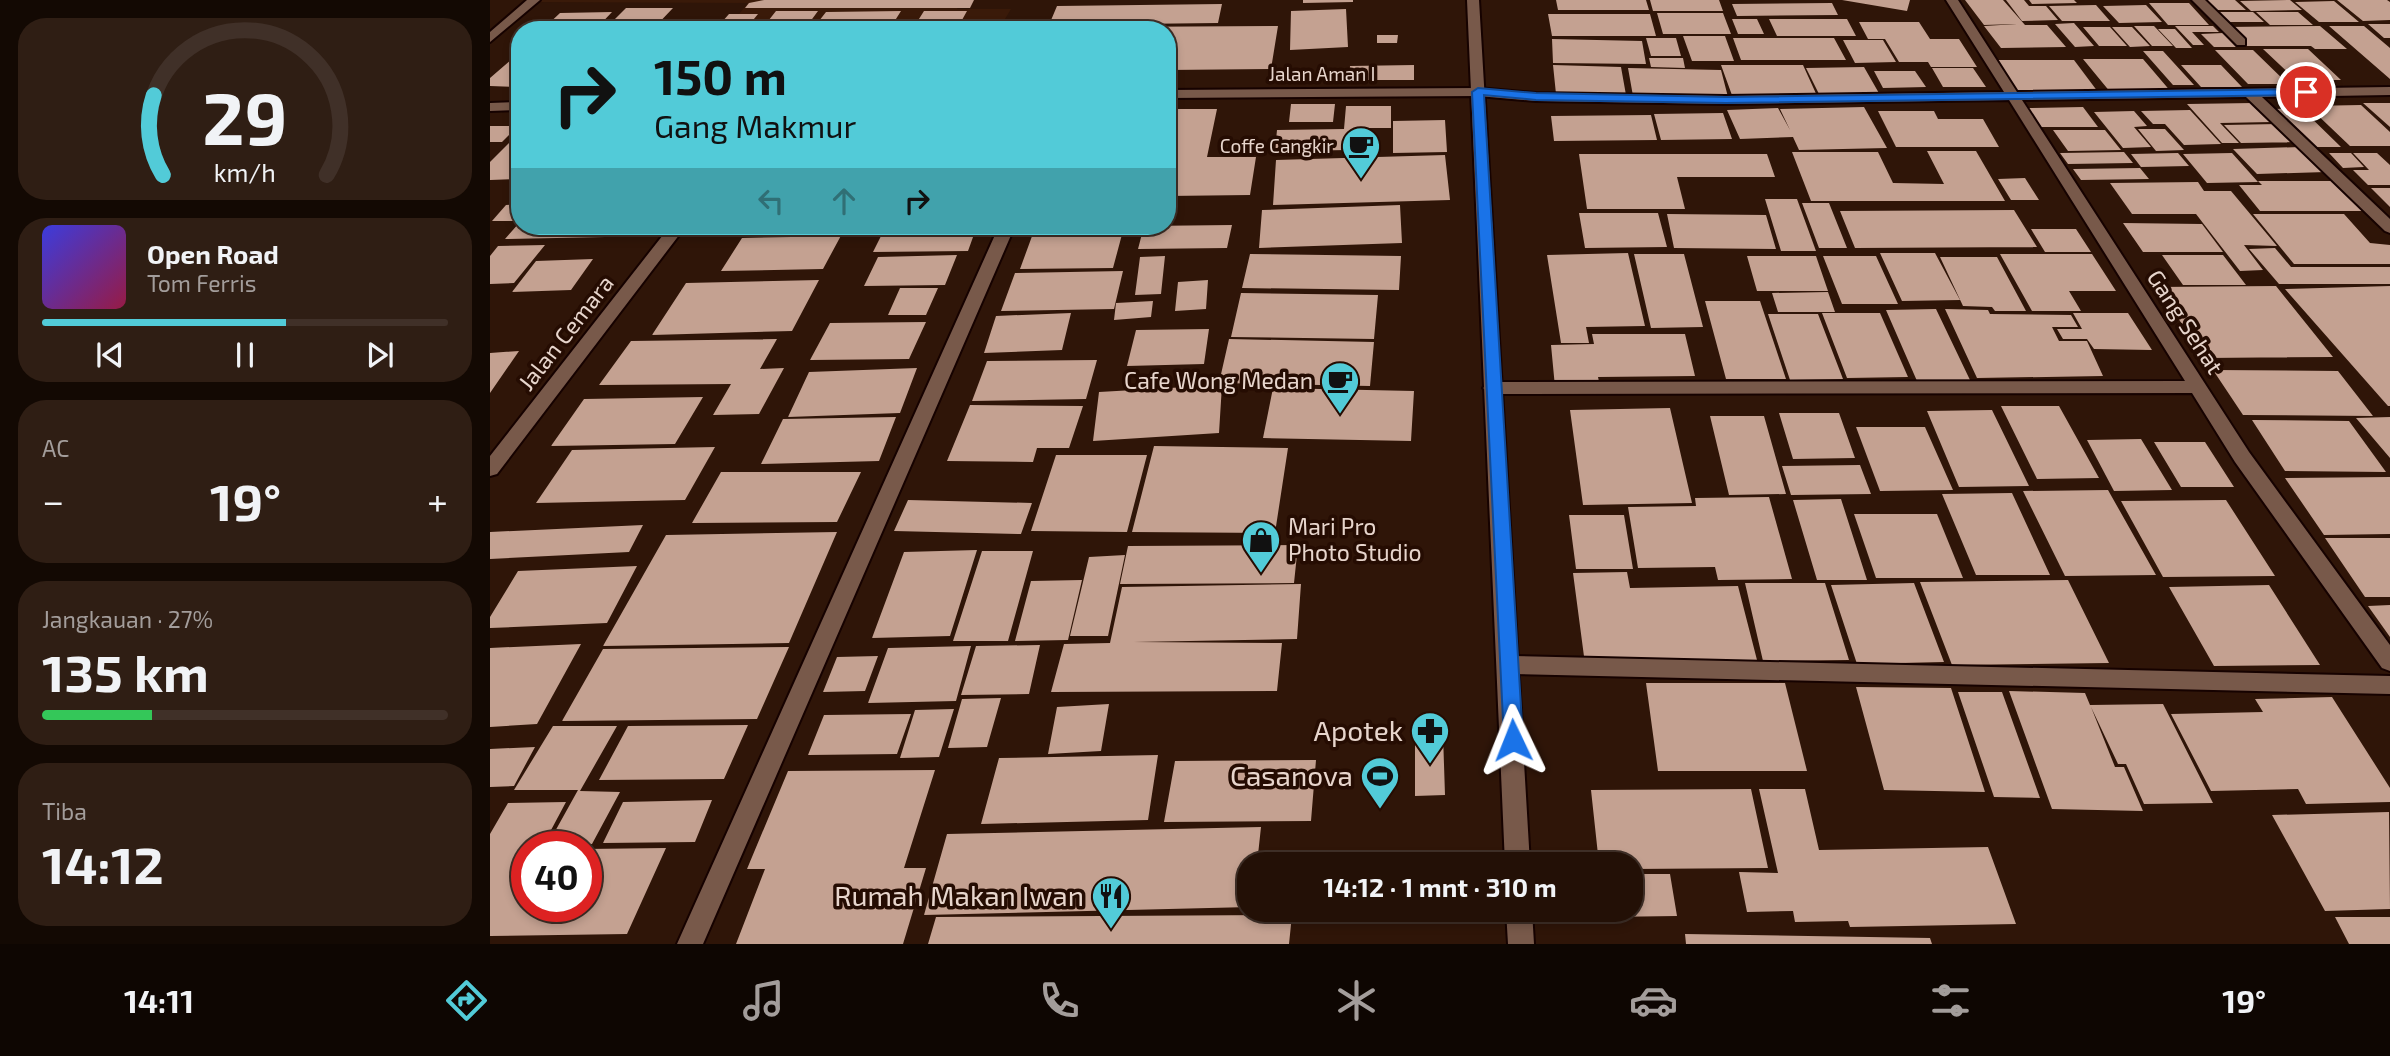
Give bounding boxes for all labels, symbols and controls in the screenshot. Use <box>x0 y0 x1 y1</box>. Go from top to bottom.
text: 150 m <box>654 46 787 105</box>
icon: right <box>539 49 630 140</box>
street label: Jalan Aman I <box>1269 62 1375 85</box>
pin <box>2276 62 2336 122</box>
text: 29 <box>202 72 288 160</box>
icon: arrive <box>2287 73 2325 111</box>
text: Gang Makmur <box>654 106 856 144</box>
cafe icon: Coffe Cangkir <box>1340 125 1382 180</box>
place label: Coffe Cangkir <box>1220 134 1334 157</box>
text: km/h <box>214 157 276 187</box>
icon: left <box>752 182 790 220</box>
icon: ahead <box>825 182 863 220</box>
icon: right <box>898 182 936 220</box>
text: Open Road <box>147 238 279 269</box>
street label: Gang Sehat <box>2142 264 2230 379</box>
text: Tom Ferris <box>147 269 256 297</box>
street label: Jalan Cemara <box>512 269 619 396</box>
icon: previous <box>91 336 129 374</box>
icon: pause <box>226 336 264 374</box>
icon: next <box>361 336 399 374</box>
cafe icon: Cafe Wong Medan <box>1319 360 1361 415</box>
place label: Cafe Wong Medan <box>1124 366 1313 394</box>
text: AC <box>42 434 69 462</box>
text: 19° <box>210 469 281 531</box>
text: − <box>42 477 64 523</box>
text: + <box>427 477 448 523</box>
place label: Mari Pro Photo Studio <box>1288 512 1422 566</box>
shop icon: Mari Pro Photo Studio <box>1240 519 1282 574</box>
text: Jangkauan · 27% <box>42 605 213 633</box>
text: 135 km <box>42 640 209 702</box>
position arrow <box>1476 703 1550 777</box>
pharmacy icon: Apotek <box>1409 710 1451 765</box>
place label: Apotek <box>1314 713 1403 747</box>
sports icon: Casanova <box>1359 755 1401 810</box>
place label: Casanova <box>1230 758 1353 792</box>
text: Tiba <box>42 797 87 825</box>
speed limit sign: 40 <box>511 831 602 922</box>
text: 14:12 <box>42 832 164 894</box>
text: 14:12 · 1 mnt · 310 m <box>1323 871 1557 902</box>
restaurant icon: Rumah Makan Iwan <box>1090 875 1132 930</box>
place label: Rumah Makan Iwan <box>834 878 1084 912</box>
icon: directions <box>442 976 491 1025</box>
icon: music <box>739 976 788 1025</box>
icon: phone <box>1035 976 1084 1025</box>
icon: climate <box>1332 976 1381 1025</box>
icon: car <box>1629 976 1678 1025</box>
icon: filters <box>1926 976 1975 1025</box>
text: 14:11 <box>124 981 194 1019</box>
text: 19° <box>2222 981 2266 1019</box>

